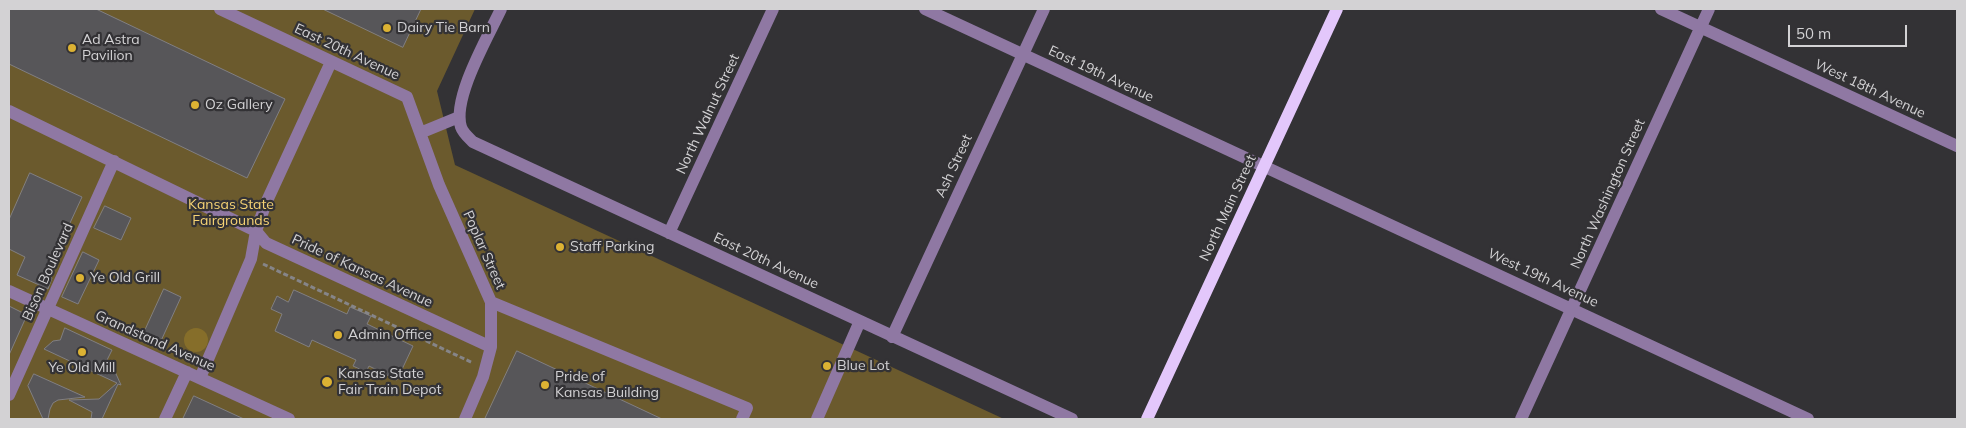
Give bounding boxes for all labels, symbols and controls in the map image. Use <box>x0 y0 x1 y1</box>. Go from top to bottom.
scale bar <box>1791 15 1910 47</box>
street label: East 20th Avenue <box>292 20 402 84</box>
place label: Dairy Tie Barn <box>397 20 490 36</box>
marker: Dairy Tie Barn <box>381 22 393 34</box>
text: 50 m <box>1796 24 1831 43</box>
place label: Ad Astra Pavilion <box>82 32 140 64</box>
marker: Ad Astra Pavilion <box>66 42 78 54</box>
street label: East 19th Avenue <box>1046 42 1156 106</box>
street label: North Walnut Street <box>673 51 743 177</box>
street label: West 18th Avenue <box>1812 56 1928 122</box>
place label: Oz Gallery <box>205 97 273 113</box>
marker: Oz Gallery <box>189 99 201 111</box>
street label: North Washington Street <box>1567 116 1649 272</box>
street label: Ash Street <box>932 132 976 200</box>
street label: North Main Street <box>1196 152 1260 264</box>
park label: Kansas State Fairgrounds <box>188 197 274 230</box>
street label: Poplar Street <box>459 208 509 292</box>
street label: Bison Boulevard <box>19 221 77 323</box>
street label: East 20th Avenue <box>711 229 821 293</box>
street label: Pride of Kansas Avenue <box>289 231 435 311</box>
place label: Staff Parking <box>570 239 654 255</box>
marker: Staff Parking <box>554 241 566 253</box>
street label: West 19th Avenue <box>1485 245 1601 311</box>
place label: Ye Old Grill <box>90 270 160 286</box>
marker: Ye Old Grill <box>74 272 86 284</box>
street label: Grandstand Avenue <box>92 307 218 375</box>
place label: Admin Office <box>348 327 432 343</box>
marker: Admin Office <box>332 329 344 341</box>
marker: Ye Old Mill <box>76 346 88 358</box>
place label: Blue Lot <box>837 358 890 374</box>
place label: Ye Old Mill <box>49 360 115 376</box>
marker: Blue Lot <box>821 360 833 372</box>
place label: Kansas State Fair Train Depot <box>338 366 441 398</box>
place label: Pride of Kansas Building <box>555 369 659 402</box>
marker: Kansas State Fair Train Depot <box>320 375 334 389</box>
marker: Pride of Kansas Building <box>539 379 551 391</box>

